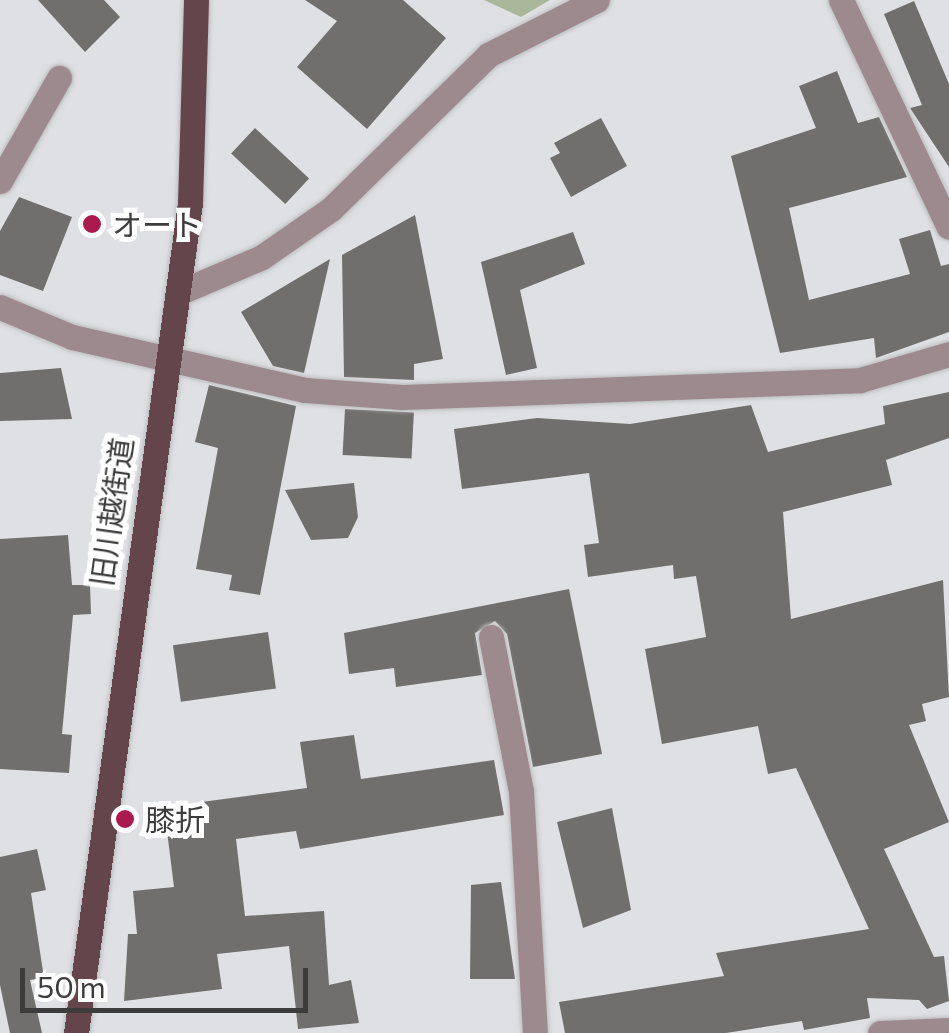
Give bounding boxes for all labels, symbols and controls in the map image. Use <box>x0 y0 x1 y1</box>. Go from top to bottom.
place label: オート <box>112 206 202 242</box>
marker: オート <box>81 213 103 235</box>
street label: 旧川越街道 <box>83 435 139 589</box>
place label: 膝折 <box>145 801 205 837</box>
marker: 膝折 <box>114 808 136 830</box>
scale bar <box>25 948 312 1010</box>
text: 50 m <box>37 967 106 1004</box>

